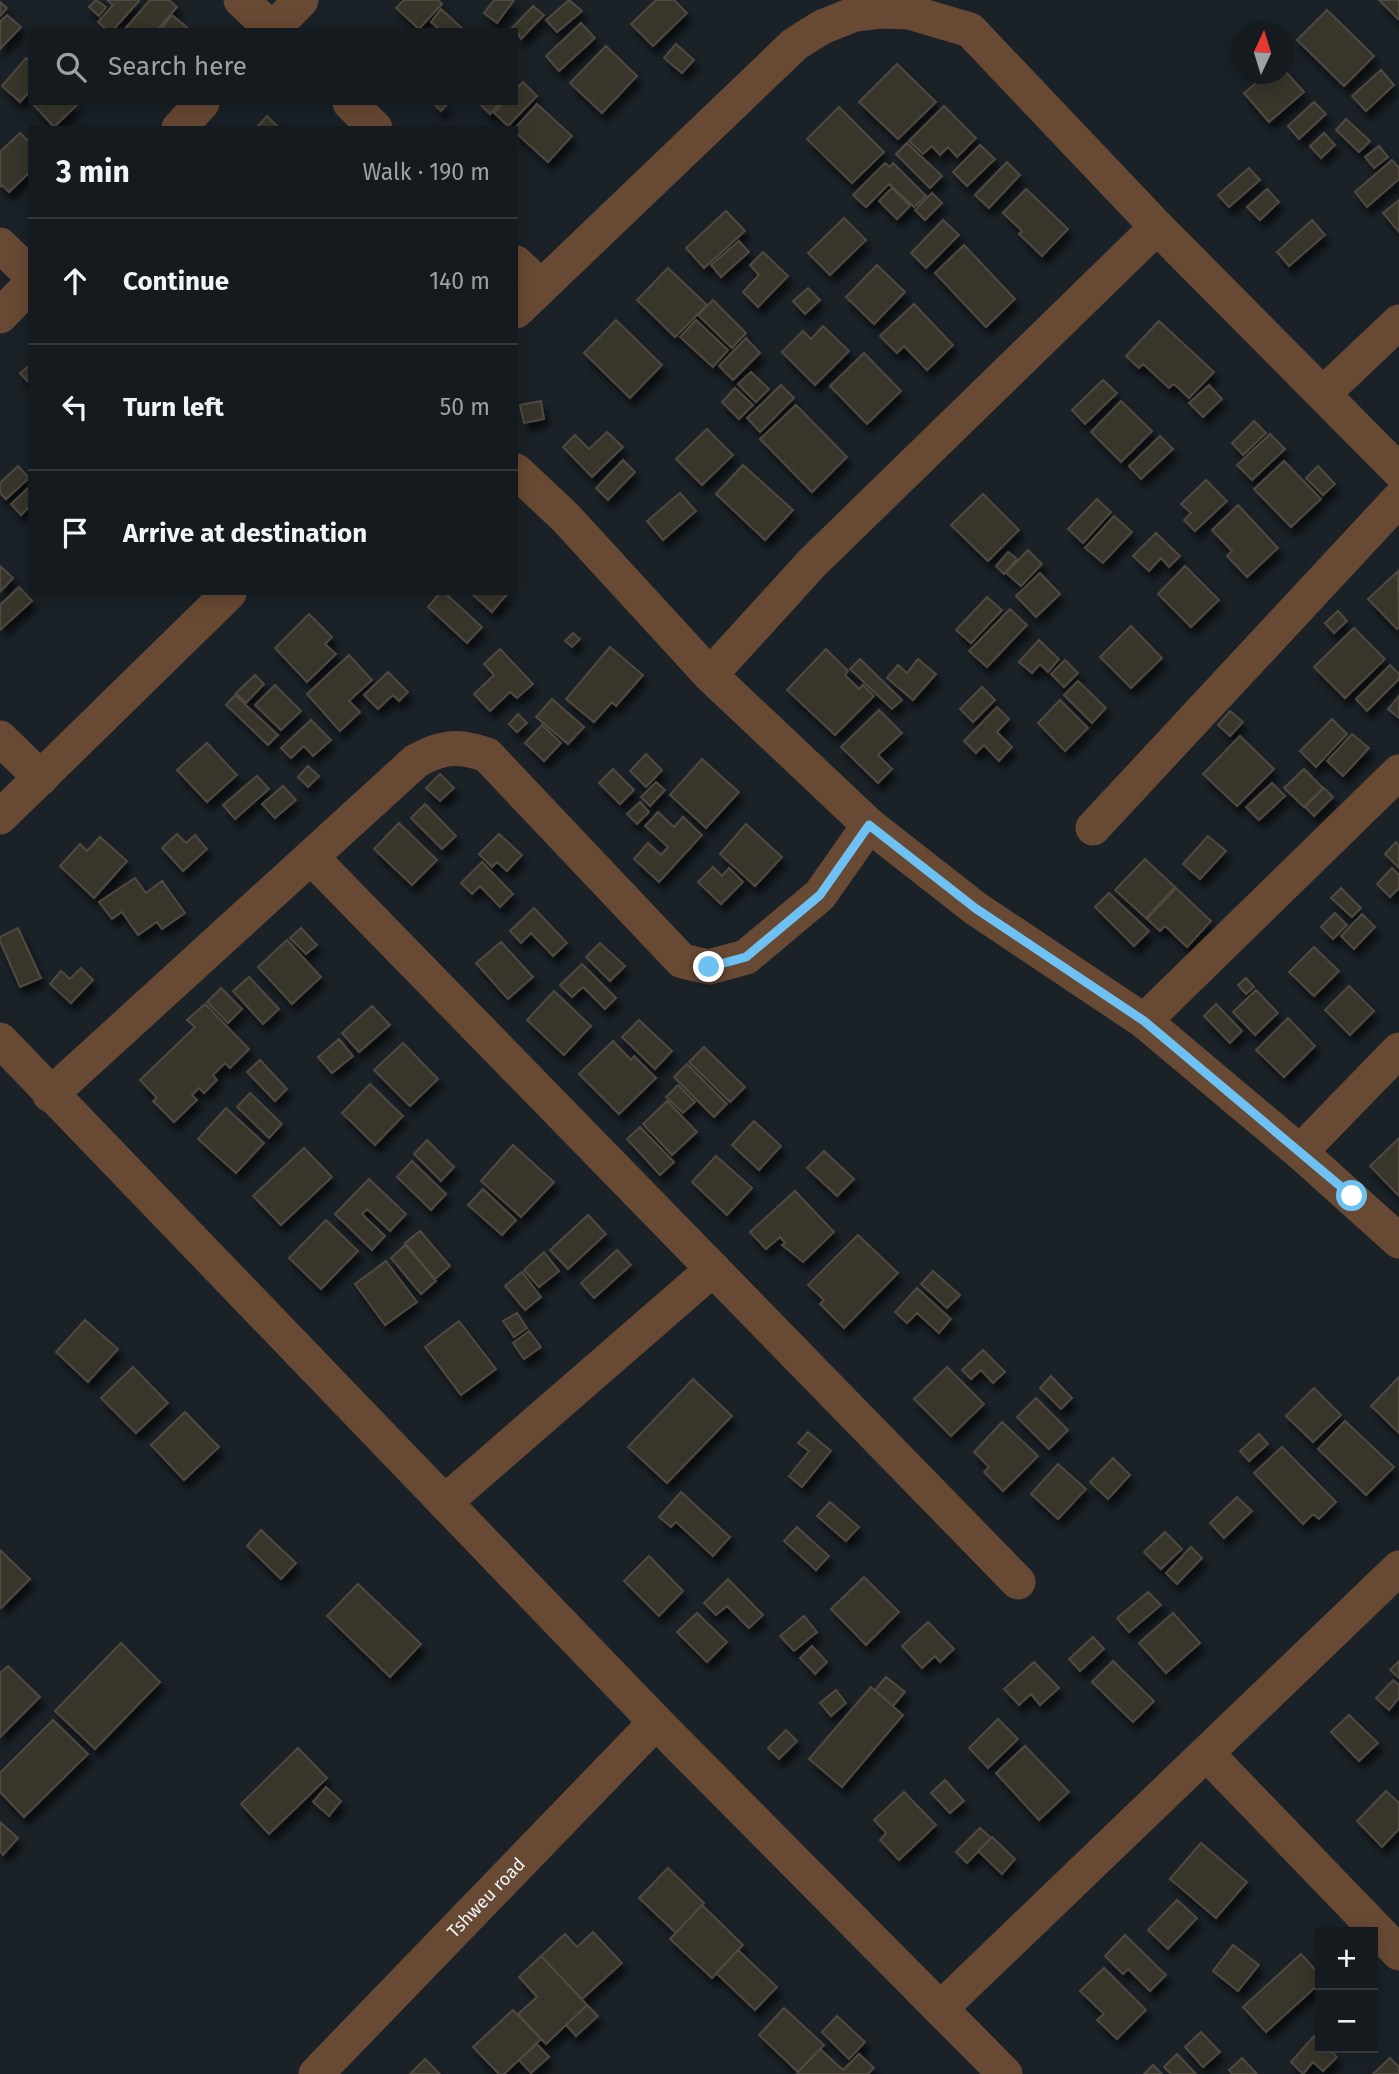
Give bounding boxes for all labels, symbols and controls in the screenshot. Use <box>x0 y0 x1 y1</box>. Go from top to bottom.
north arrow <box>1231 21 1294 84</box>
search box <box>28 28 518 105</box>
icon: search <box>52 48 90 86</box>
text: Search here <box>108 51 247 82</box>
text: 3 min <box>56 154 130 190</box>
text: Walk · 190 m <box>363 158 490 186</box>
icon: ahead <box>56 262 94 300</box>
text: Continue <box>123 266 229 297</box>
text: 140 m <box>429 267 490 295</box>
icon: left <box>56 388 94 426</box>
text: Turn left <box>123 392 224 423</box>
text: 50 m <box>440 393 490 421</box>
icon: arrive <box>56 514 94 552</box>
text: Arrive at destination <box>123 518 367 549</box>
route end <box>693 951 724 982</box>
route start <box>1336 1180 1367 1211</box>
street label: Tshweu road <box>443 1853 530 1942</box>
map controls <box>1315 1927 1378 2053</box>
button: + <box>1315 1927 1378 1990</box>
button: − <box>1315 1990 1378 2053</box>

